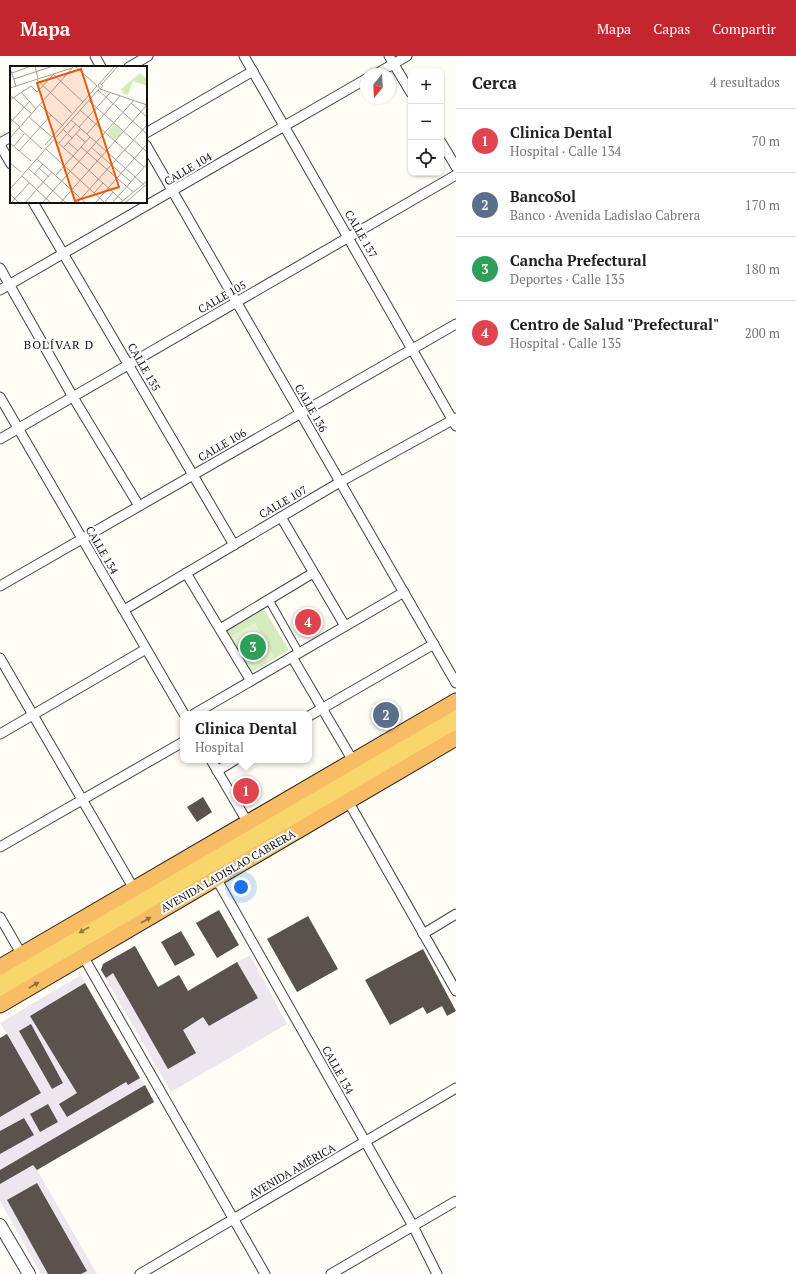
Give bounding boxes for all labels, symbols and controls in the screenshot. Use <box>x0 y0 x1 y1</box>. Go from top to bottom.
text: Mapa <box>20 16 70 41</box>
text: Mapa <box>597 19 631 38</box>
text: Capas <box>653 19 690 38</box>
text: Compartir <box>712 19 776 38</box>
inset map <box>10 66 147 203</box>
north arrow <box>360 68 396 104</box>
map controls <box>408 68 444 176</box>
button: + <box>408 68 444 104</box>
text: Cerca <box>472 71 517 94</box>
text: 4 resultados <box>710 73 780 91</box>
button: − <box>408 104 444 140</box>
text: Clinica Dental <box>510 122 612 142</box>
text: 1 <box>481 132 489 150</box>
text: 70 m <box>752 132 780 150</box>
button: locate <box>408 140 444 176</box>
text: Hospital · Calle 134 <box>510 142 622 160</box>
street label: CALLE 104 <box>162 149 214 189</box>
text: BancoSol <box>510 186 576 206</box>
text: 2 <box>481 196 489 214</box>
text: 170 m <box>745 196 780 214</box>
text: Banco · Avenida Ladislao Cabrera <box>510 206 700 224</box>
street label: CALLE 137 <box>342 208 380 261</box>
text: Cancha Prefectural <box>510 250 647 270</box>
text: 3 <box>481 260 489 278</box>
text: 180 m <box>745 260 780 278</box>
text: Deportes · Calle 135 <box>510 270 625 288</box>
street label: CALLE 105 <box>196 278 249 316</box>
text: Centro de Salud "Prefectural" <box>510 314 719 334</box>
text: 4 <box>481 324 489 342</box>
text: 200 m <box>745 324 780 342</box>
text: Hospital · Calle 135 <box>510 334 622 352</box>
district label: BOLÍVAR D <box>24 337 94 352</box>
street label: CALLE 135 <box>125 341 163 394</box>
street label: CALLE 136 <box>292 382 330 435</box>
street label: CALLE 106 <box>196 426 249 464</box>
street label: CALLE 107 <box>257 483 310 521</box>
street label: CALLE 134 <box>83 524 121 577</box>
pin: 4 <box>295 607 321 637</box>
pin: 3 <box>240 632 266 662</box>
pin: 2 <box>373 700 399 730</box>
popup <box>180 711 312 763</box>
text: Clinica Dental <box>195 718 297 738</box>
text: Hospital <box>195 738 244 756</box>
pin: 1 <box>233 776 259 806</box>
street label: AVENIDA LADISLAO CABRERA <box>158 826 298 915</box>
your location <box>231 877 251 897</box>
one-way arrow <box>140 916 152 923</box>
one-way arrow <box>78 927 90 934</box>
one-way arrow <box>28 982 40 989</box>
street label: CALLE 134 <box>319 1043 357 1097</box>
street label: AVENIDA AMÉRICA <box>246 1140 338 1202</box>

